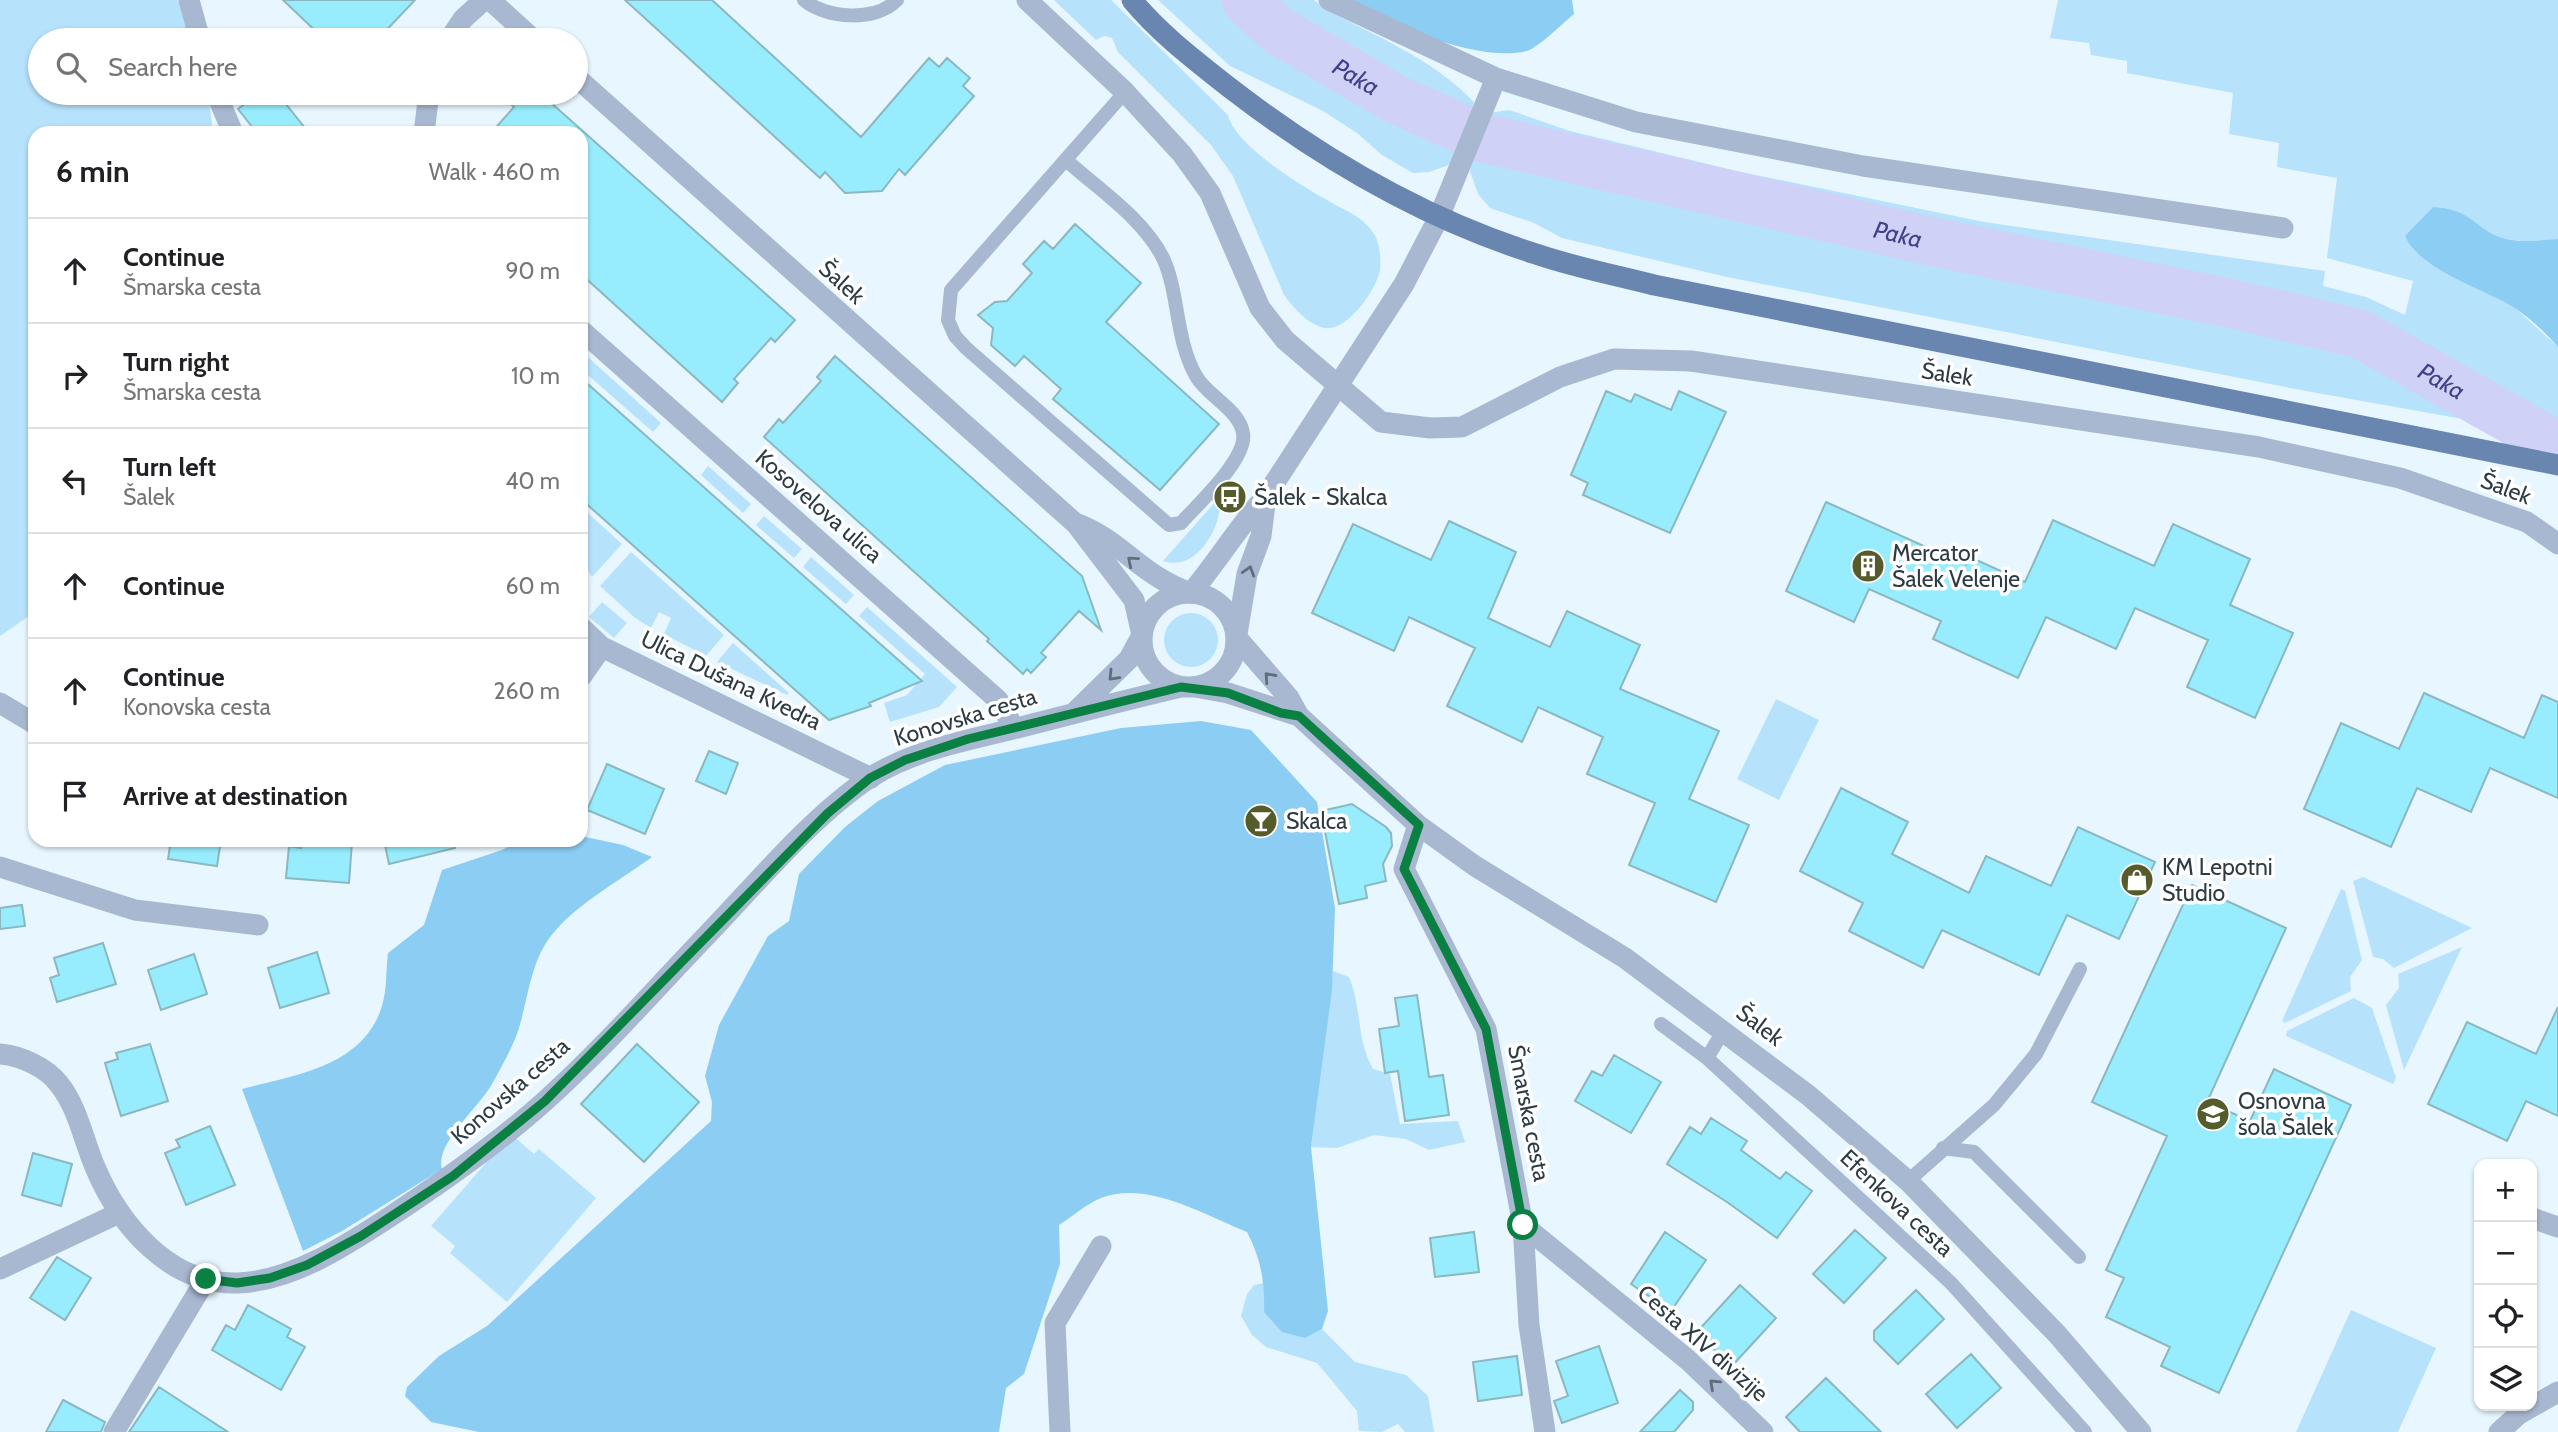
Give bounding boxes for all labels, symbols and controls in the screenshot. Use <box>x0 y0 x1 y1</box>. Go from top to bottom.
search box <box>28 28 588 105</box>
icon: search <box>52 48 90 86</box>
text: Search here <box>108 51 237 83</box>
water label: Paka <box>1328 51 1385 101</box>
text: 6 min <box>56 153 129 190</box>
text: Walk · 460 m <box>429 158 560 186</box>
water label: Paka <box>1871 214 1925 253</box>
text: Continue <box>123 241 225 273</box>
icon: ahead <box>56 252 94 290</box>
street label: Šalek <box>813 253 872 310</box>
text: 90 m <box>506 257 560 285</box>
text: Šmarska cesta <box>123 273 261 301</box>
text: Turn right <box>123 346 229 378</box>
street label: Šalek <box>1919 355 1976 392</box>
water label: Paka <box>2414 356 2470 405</box>
icon: right <box>56 357 94 395</box>
text: 10 m <box>511 362 560 390</box>
text: Šmarska cesta <box>123 378 261 406</box>
street label: Kosovelova ulica <box>750 443 888 569</box>
text: Turn left <box>123 451 216 483</box>
icon: left <box>56 462 94 500</box>
street label: Šalek <box>2477 465 2536 511</box>
text: 40 m <box>505 467 560 495</box>
bus stop icon: Šalek - Skalca <box>1211 478 1249 516</box>
place label: Šalek - Skalca <box>1254 482 1387 511</box>
text: Šalek <box>123 483 175 511</box>
place label: Mercator Šalek Velenje <box>1892 539 2020 593</box>
building icon: Mercator Šalek Velenje <box>1849 547 1887 585</box>
one-way arrow <box>1127 557 1140 569</box>
one-way arrow <box>1240 565 1255 577</box>
icon: ahead <box>56 567 94 605</box>
text: Continue <box>123 570 225 602</box>
text: 60 m <box>506 572 560 600</box>
street label: Ulica Dušana Kvedra <box>636 624 826 736</box>
text: Continue <box>123 661 225 693</box>
one-way arrow <box>1108 667 1121 680</box>
icon: ahead <box>56 672 94 710</box>
one-way arrow <box>1265 672 1277 685</box>
text: 260 m <box>493 677 560 705</box>
street label: Konovska cesta <box>890 682 1040 752</box>
text: Konovska cesta <box>123 693 271 721</box>
icon: arrive <box>56 777 94 815</box>
text: Arrive at destination <box>123 780 348 812</box>
bar icon: Skalca <box>1242 802 1280 840</box>
place label: Skalca <box>1286 807 1347 835</box>
place label: KM Lepotni Studio <box>2162 853 2273 907</box>
shop icon: KM Lepotni Studio <box>2118 861 2156 899</box>
street label: Šalek <box>1731 997 1790 1052</box>
street label: Konovska cesta <box>445 1032 575 1150</box>
street label: Šmarska cesta <box>1502 1042 1557 1183</box>
place label: Osnovna šola Šalek <box>2238 1087 2334 1141</box>
school or university icon: Osnovna šola Šalek <box>2194 1095 2232 1133</box>
street label: Efenkova cesta <box>1835 1143 1959 1263</box>
map controls <box>2474 1159 2537 1411</box>
button: + <box>2474 1159 2537 1222</box>
route start <box>1507 1209 1538 1240</box>
button: − <box>2474 1222 2537 1285</box>
route end <box>190 1263 221 1294</box>
street label: Cesta XIV divizije <box>1632 1279 1774 1408</box>
button: locate <box>2474 1285 2537 1348</box>
button: layers <box>2474 1348 2537 1411</box>
one-way arrow <box>1709 1380 1722 1393</box>

